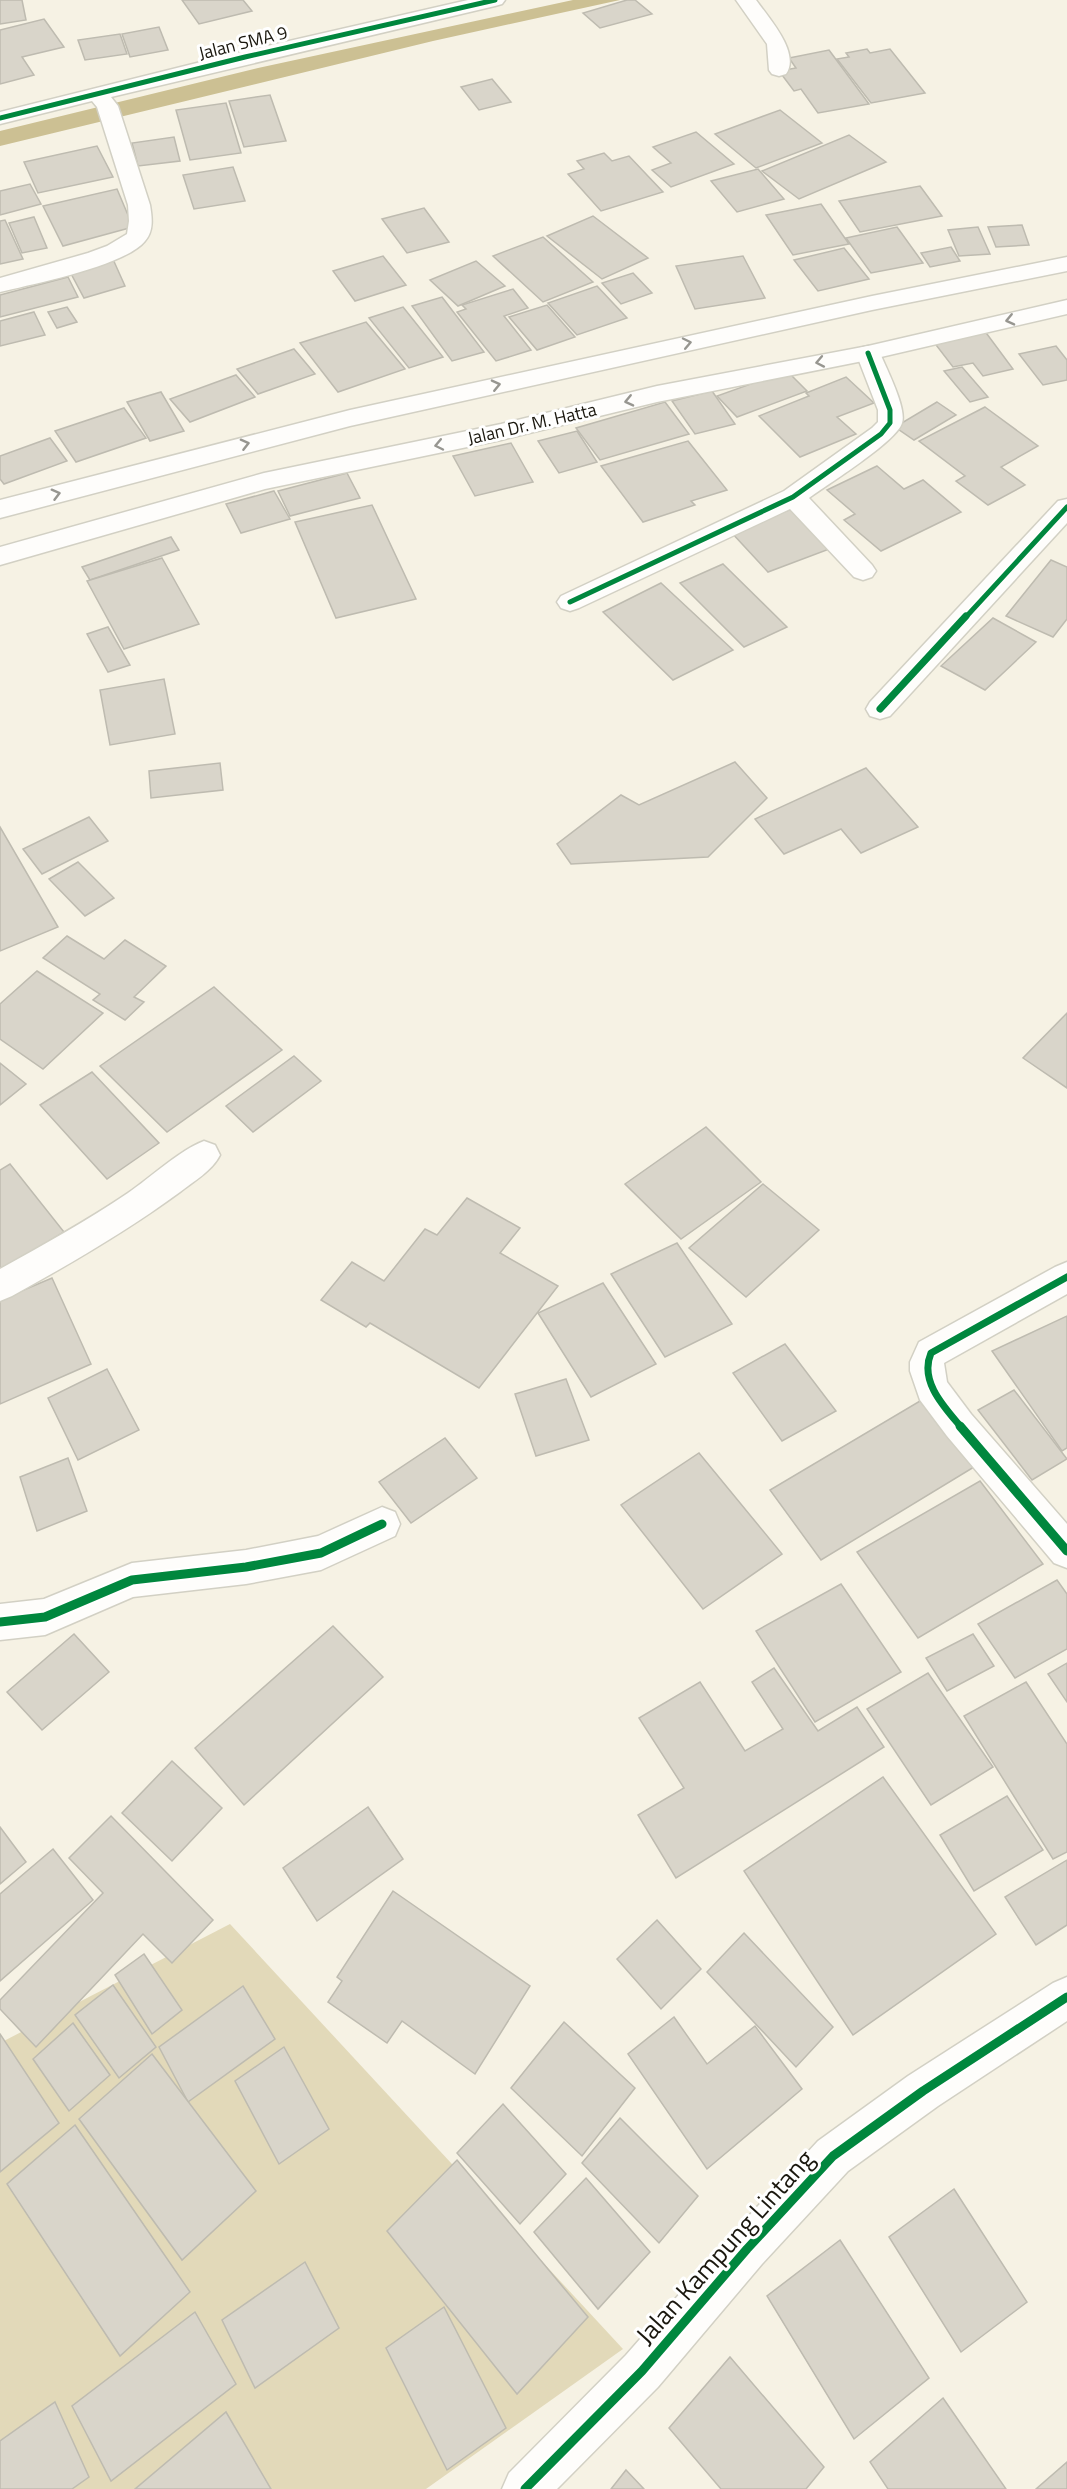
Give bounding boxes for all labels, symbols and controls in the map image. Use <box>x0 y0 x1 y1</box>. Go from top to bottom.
street label: Jalan SMA 9 <box>196 18 290 67</box>
one-way arrow <box>1005 312 1015 325</box>
one-way arrow <box>681 337 691 350</box>
one-way arrow <box>815 355 825 368</box>
one-way arrow <box>491 379 501 392</box>
one-way arrow <box>624 394 634 407</box>
street label: Jalan Dr. M. Hatta <box>465 396 599 451</box>
one-way arrow <box>434 437 444 450</box>
one-way arrow <box>240 439 250 452</box>
one-way arrow <box>51 488 61 501</box>
street label: Jalan Kampung Lintang <box>626 2140 823 2353</box>

